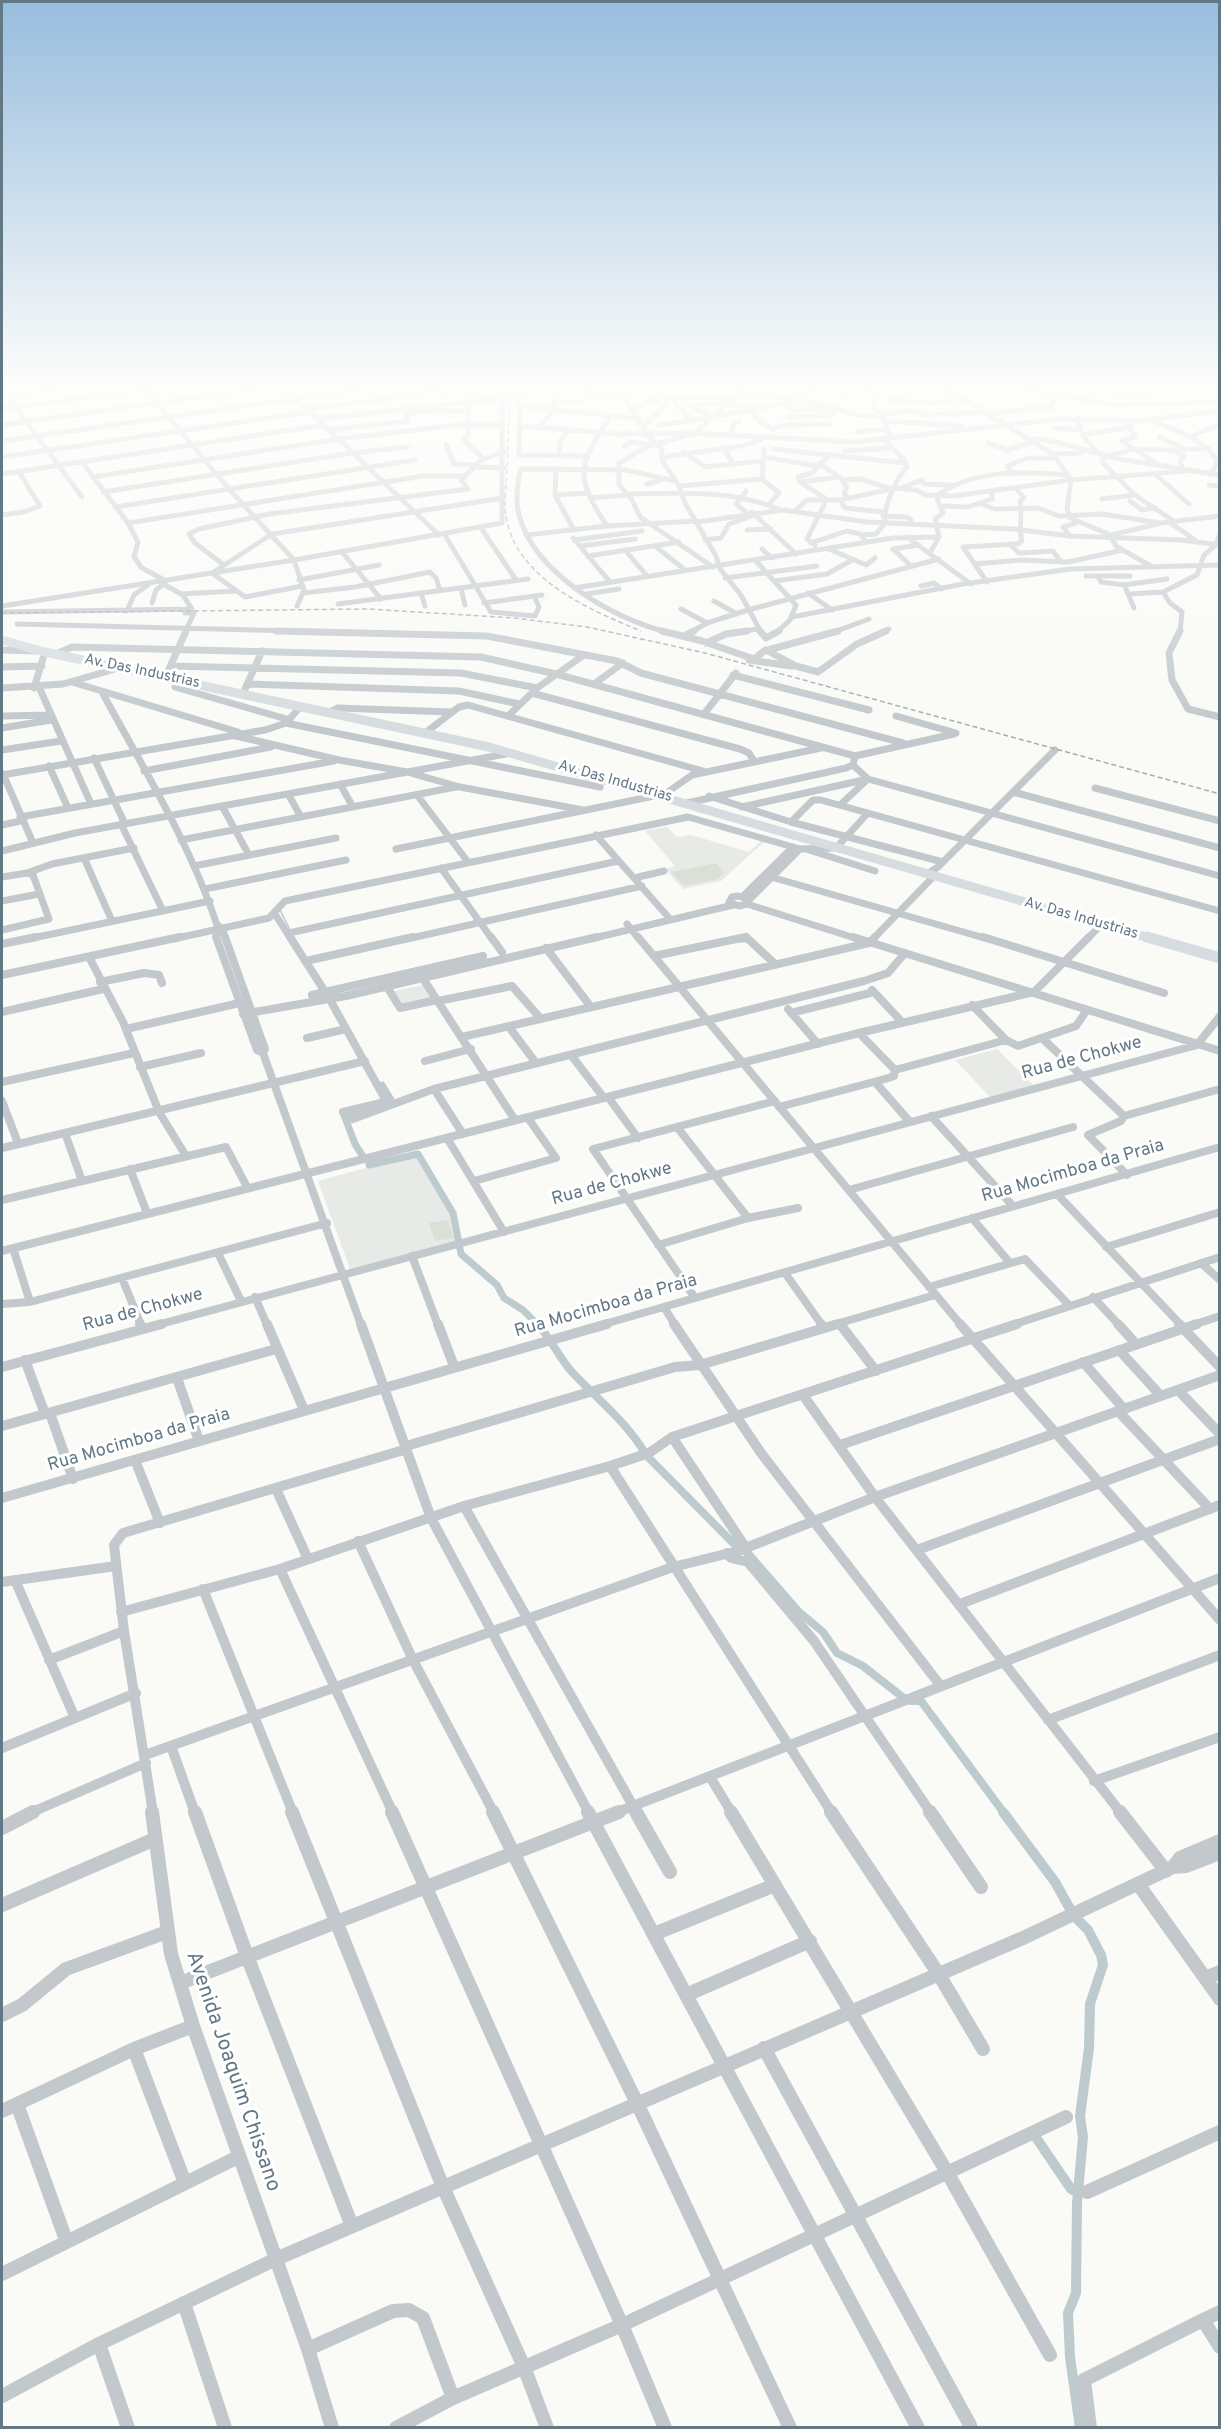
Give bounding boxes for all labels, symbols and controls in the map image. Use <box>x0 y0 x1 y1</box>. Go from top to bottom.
street label: Av. Das Industrias <box>83 651 201 693</box>
street label: Av. Das Industrias <box>556 757 674 807</box>
street label: Av. Das Industrias <box>1022 894 1140 944</box>
street label: Rua de Chokwe <box>1020 1033 1144 1085</box>
street label: Rua Mocimboa da Praia <box>979 1136 1167 1208</box>
street label: Rua de Chokwe <box>550 1159 674 1211</box>
street label: Rua Mocimboa da Praia <box>512 1271 700 1343</box>
street label: Rua de Chokwe <box>81 1285 205 1337</box>
street label: Rua Mocimboa da Praia <box>45 1405 233 1477</box>
street label: Avenida Joaquim Chissano <box>179 1949 285 2195</box>

